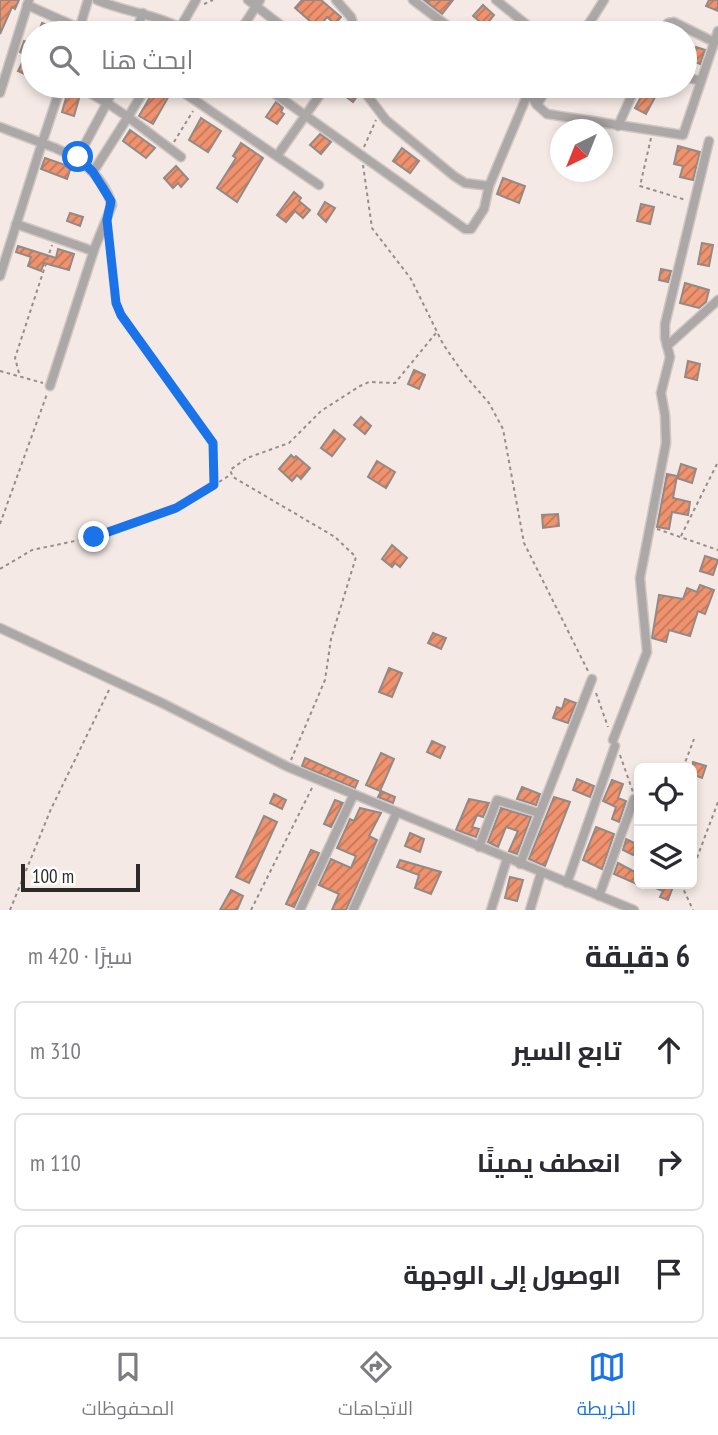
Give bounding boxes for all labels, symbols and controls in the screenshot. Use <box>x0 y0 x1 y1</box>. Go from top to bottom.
search box <box>21 21 697 98</box>
icon: search <box>45 41 83 79</box>
text: ابحث هنا <box>101 43 193 76</box>
north arrow <box>550 119 613 182</box>
route start <box>62 141 93 172</box>
route end <box>78 521 109 552</box>
map controls <box>634 763 697 889</box>
button: locate <box>634 763 697 826</box>
button: layers <box>634 826 697 889</box>
scale bar <box>21 861 140 893</box>
text: 100 m <box>32 864 74 888</box>
text: 6 دقيقة <box>585 936 690 975</box>
text: سيرًا · 420 m <box>28 941 132 970</box>
icon: ahead <box>650 1031 688 1069</box>
text: تابع السير <box>512 1034 621 1067</box>
text: 310 m <box>30 1036 81 1065</box>
icon: right <box>650 1143 688 1181</box>
text: انعطف يمينًا <box>477 1146 621 1179</box>
text: 110 m <box>30 1148 81 1177</box>
icon: arrive <box>650 1255 688 1293</box>
text: الوصول إلى الوجهة <box>403 1258 621 1291</box>
tab: المحفوظات <box>82 1348 174 1426</box>
tab: الاتجاهات <box>338 1348 413 1426</box>
tab: الخريطة <box>577 1348 636 1426</box>

